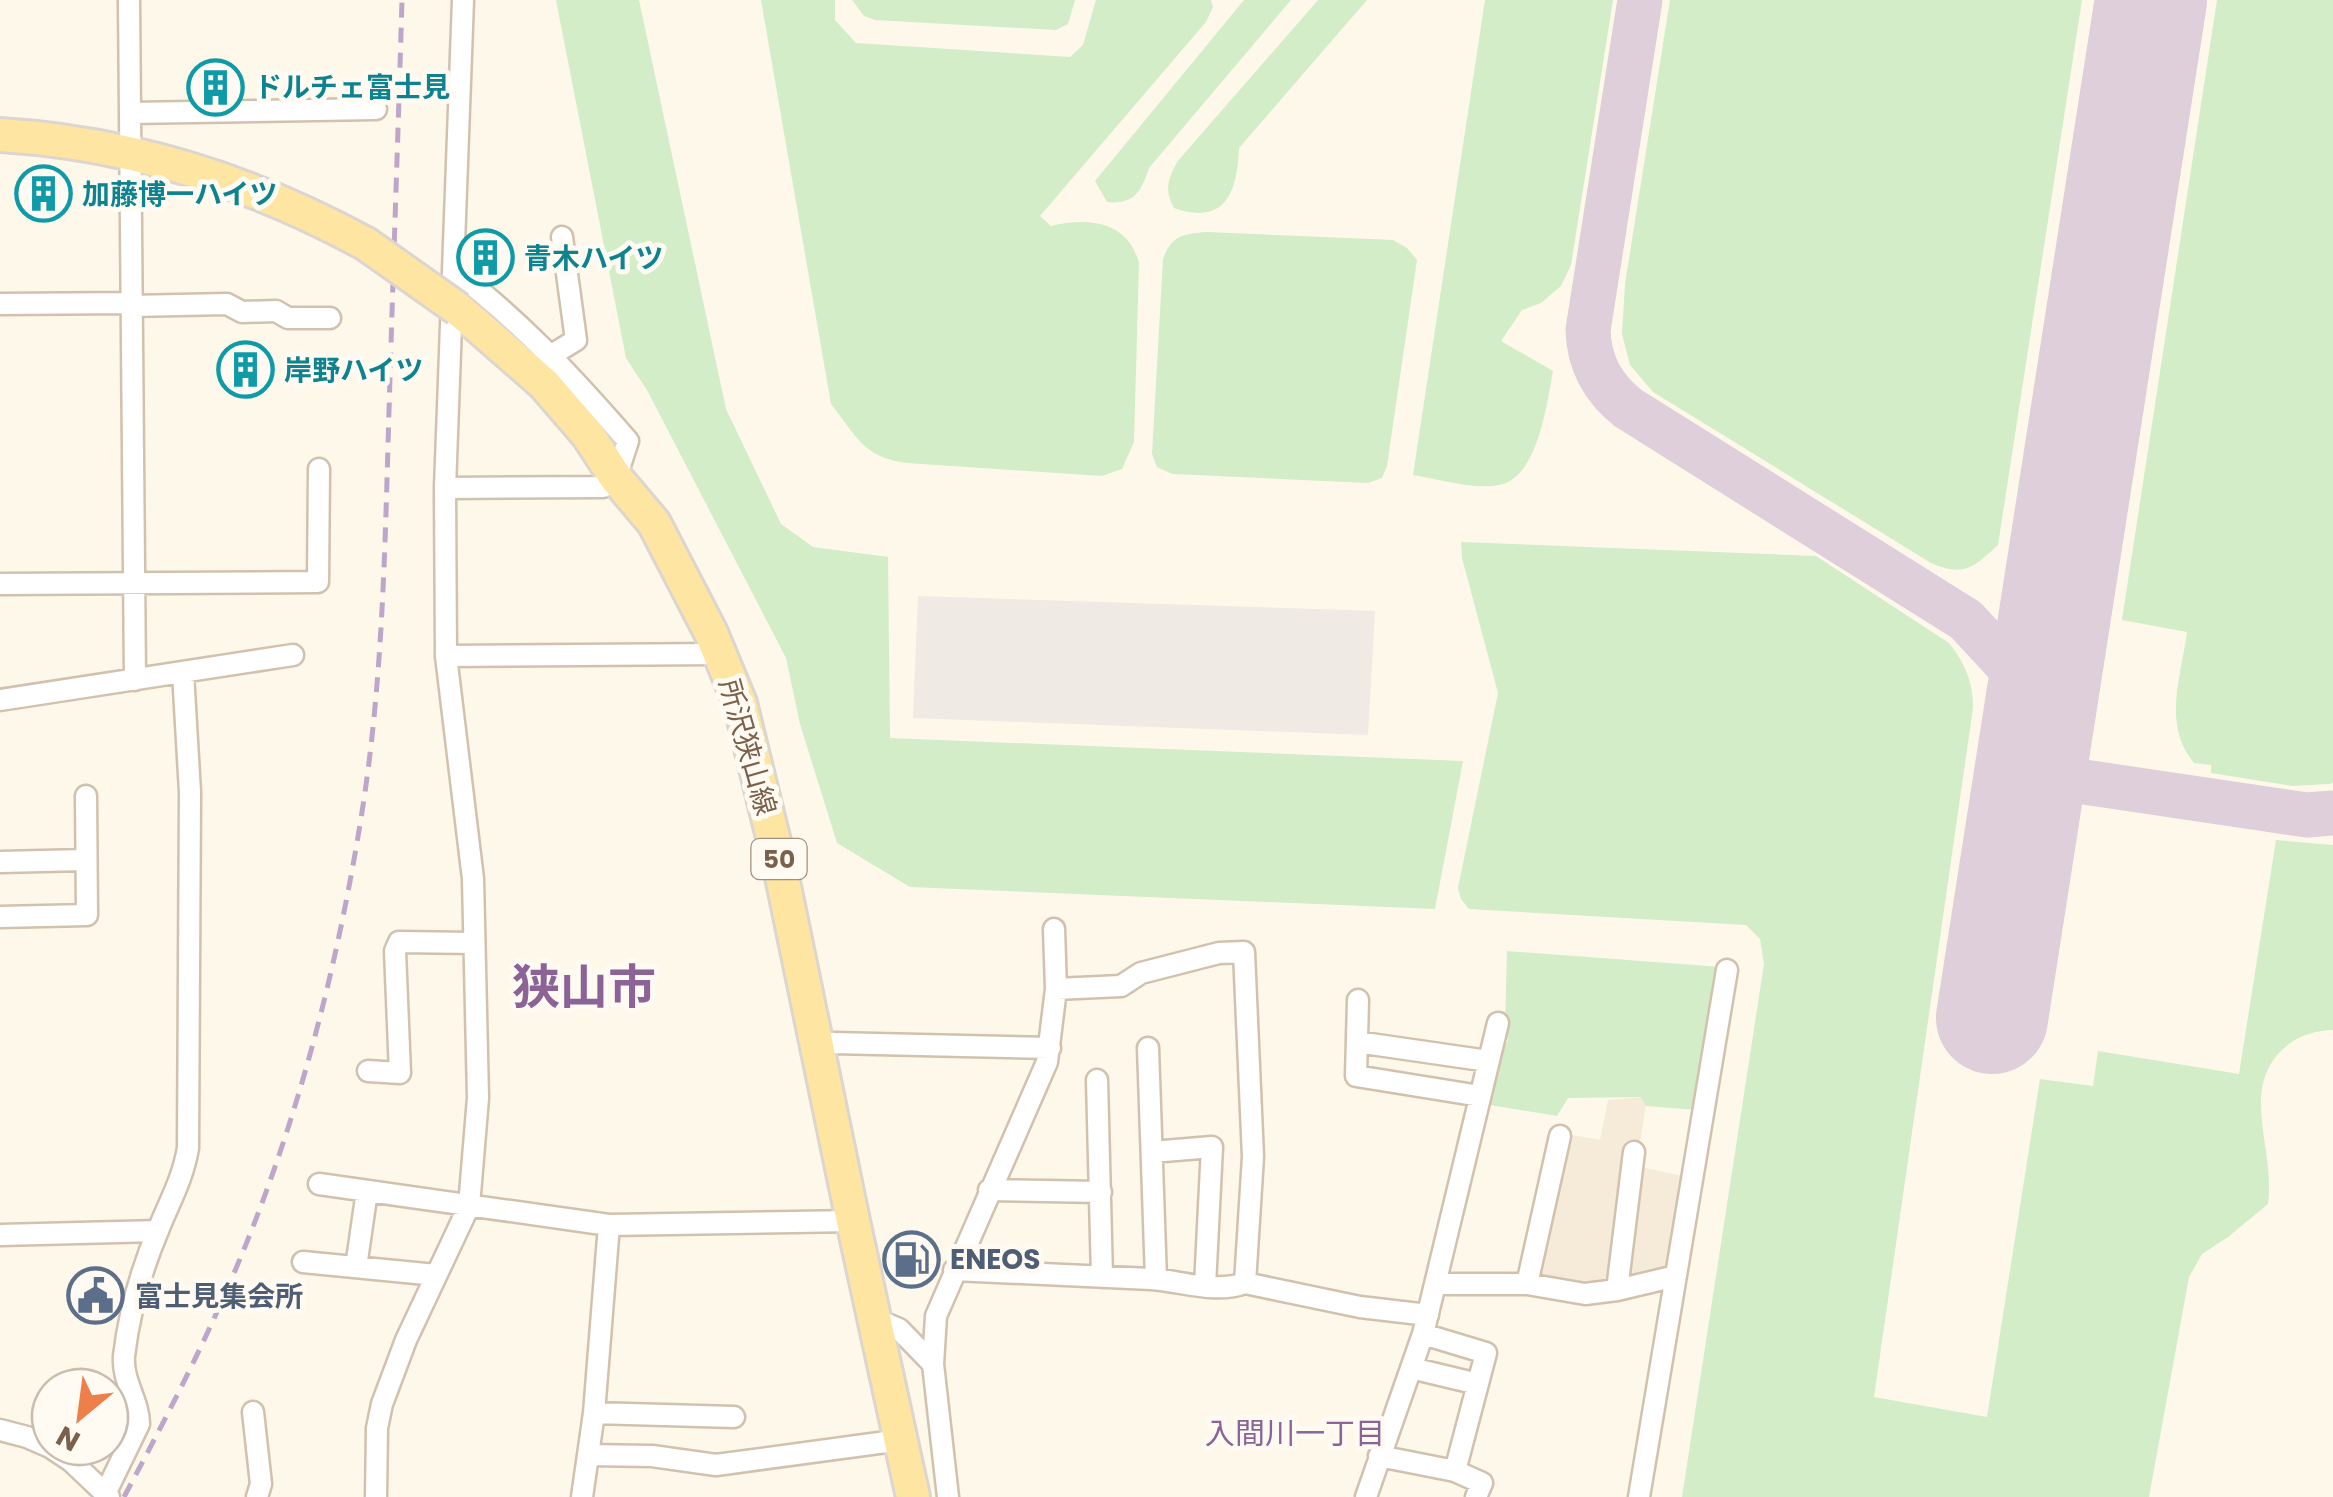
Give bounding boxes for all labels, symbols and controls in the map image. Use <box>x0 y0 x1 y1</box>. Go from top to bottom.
building icon: ドルチェ富士見 <box>185 57 245 117</box>
place label: ドルチェ富士見 <box>254 68 450 107</box>
building icon: 加藤博一ハイツ <box>13 164 73 224</box>
place label: 加藤博一ハイツ <box>82 175 277 214</box>
building icon: 青木ハイツ <box>455 228 515 288</box>
place label: 青木ハイツ <box>524 239 663 278</box>
building icon: 岸野ハイツ <box>215 340 275 400</box>
place label: 岸野ハイツ <box>284 351 423 390</box>
street label: 所沢狭山線 <box>709 674 786 820</box>
road number: 50 <box>752 839 806 879</box>
district label: 狭山市 <box>512 954 656 1021</box>
fuel station icon: ENEOS <box>881 1229 941 1289</box>
place label: ENEOS <box>950 1240 1041 1279</box>
public building icon: 富士見集会所 <box>66 1266 126 1326</box>
place label: 富士見集会所 <box>135 1277 303 1316</box>
north arrow <box>30 1367 130 1467</box>
district label: 入間川一丁目 <box>1205 1412 1385 1455</box>
text: N <box>49 1416 87 1461</box>

